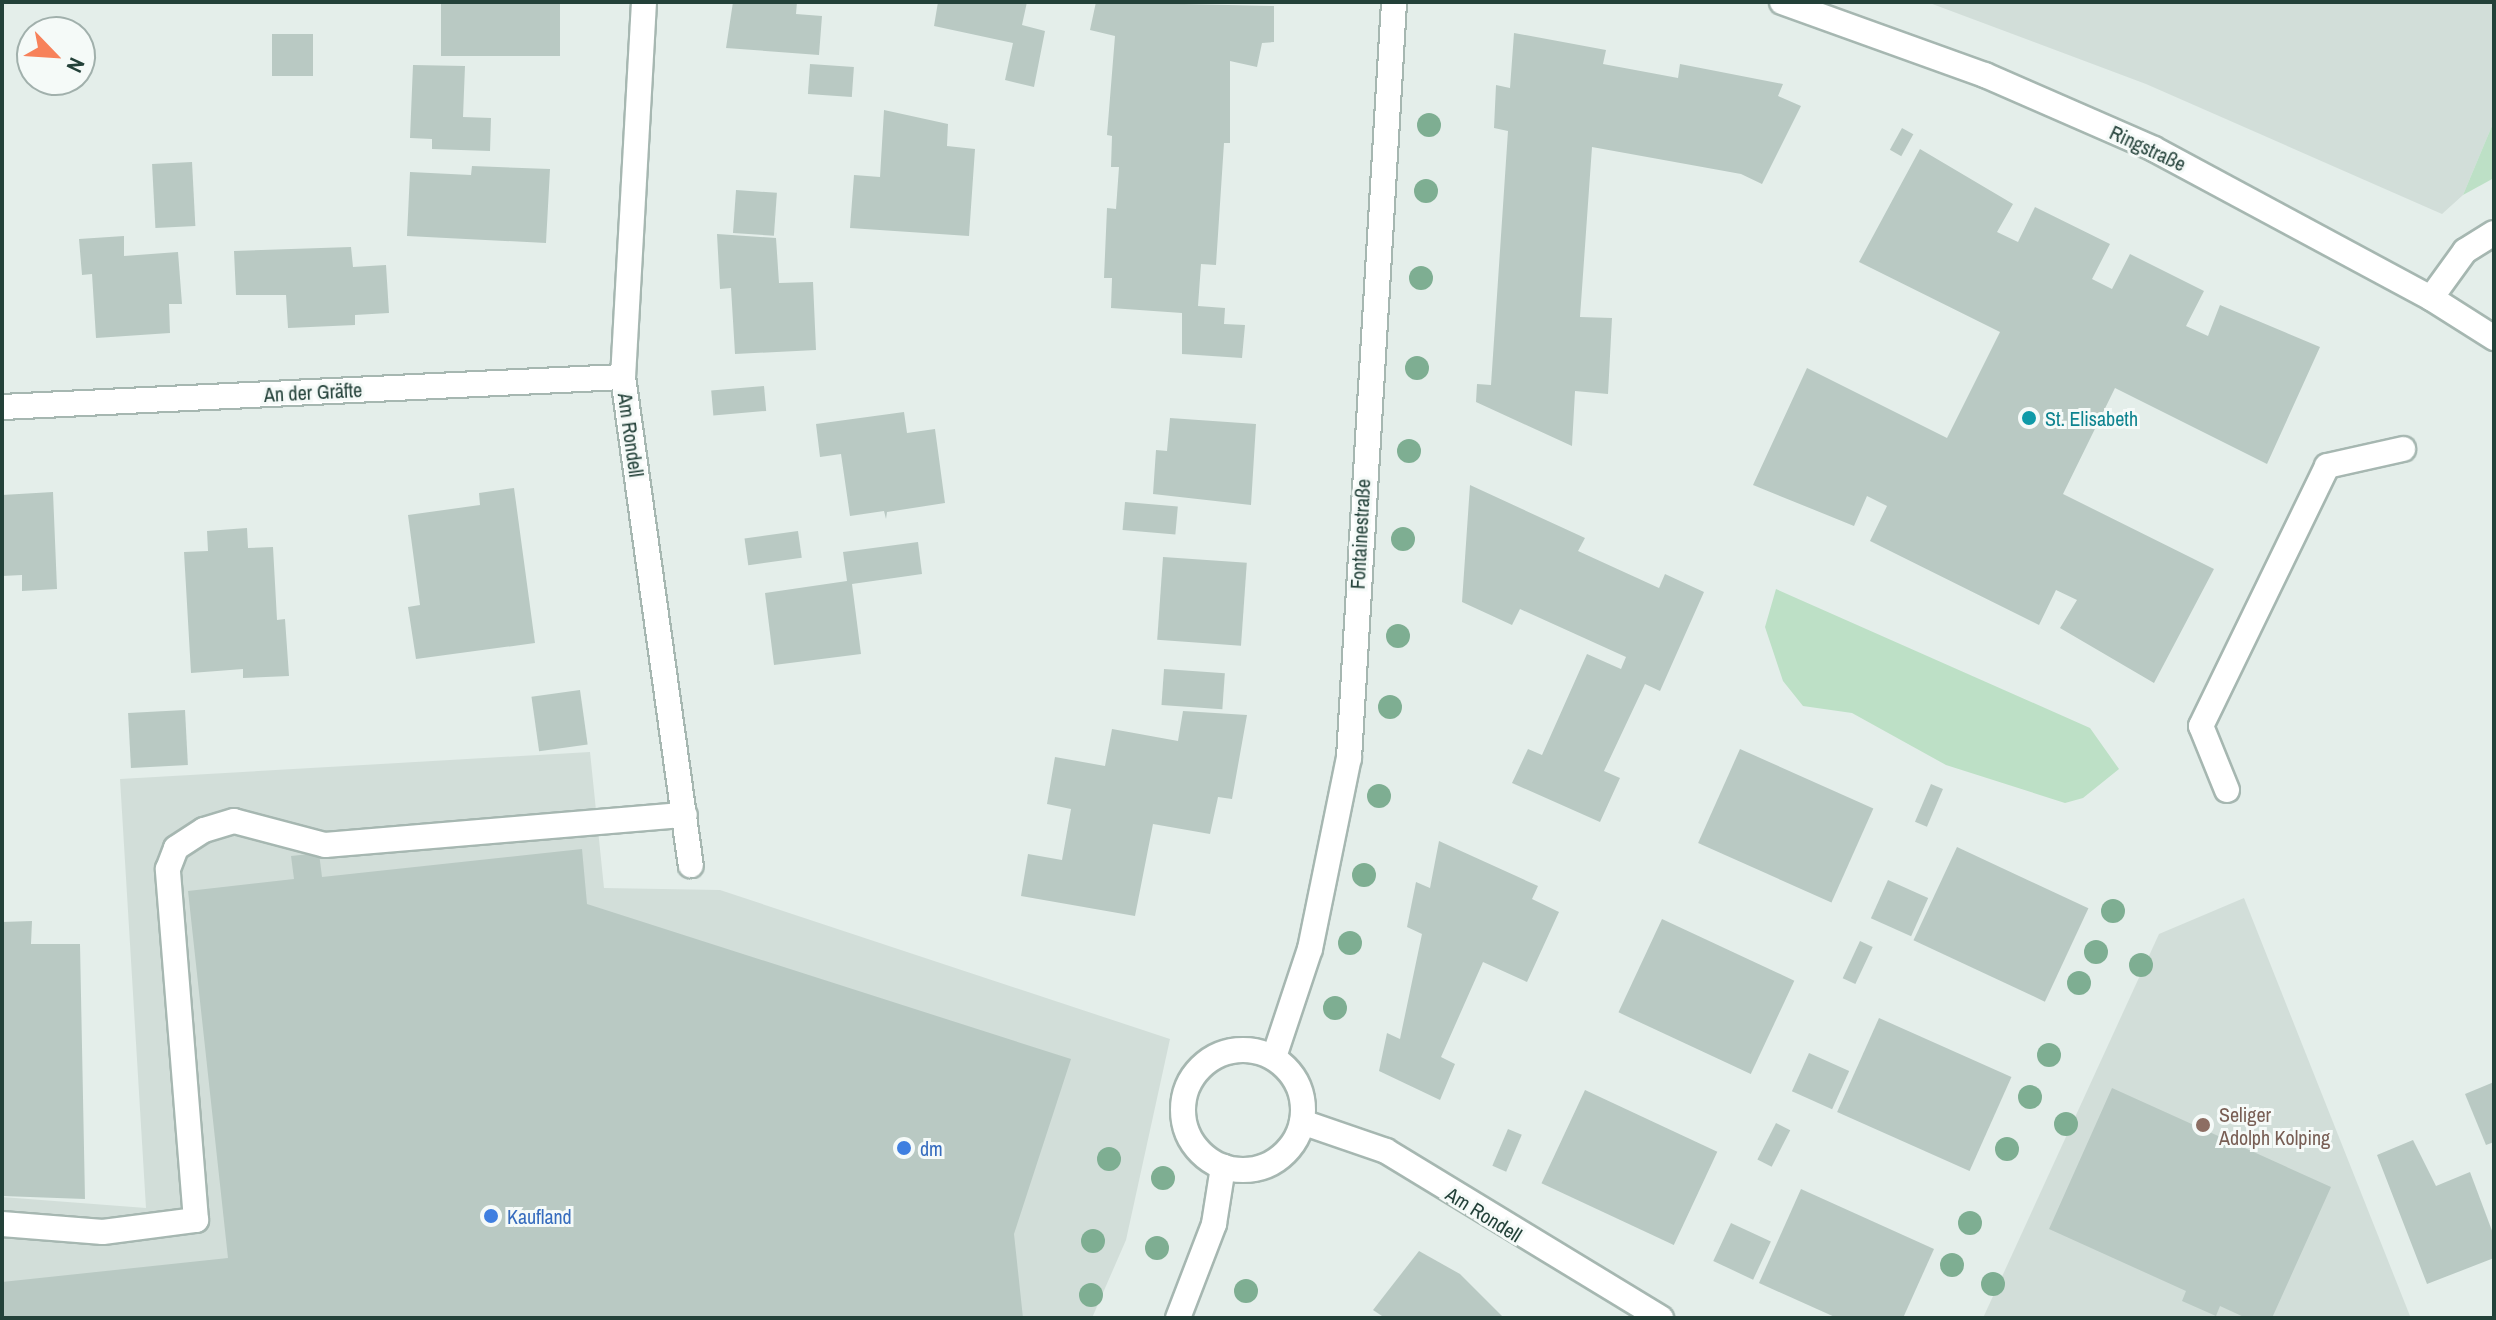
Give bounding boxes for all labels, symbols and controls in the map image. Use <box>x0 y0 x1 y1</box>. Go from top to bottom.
north arrow <box>16 16 96 96</box>
text: N <box>60 53 92 78</box>
street label: Ringstraße <box>2106 120 2190 176</box>
street label: An der Gräfte <box>263 377 363 407</box>
street label: Am Rondell <box>613 391 649 479</box>
place label: St. Elisabeth <box>2045 406 2138 430</box>
marker: St. Elisabeth <box>2020 409 2038 427</box>
street label: Fontainestraße <box>1345 478 1375 590</box>
place label: Seliger Adolph Kolping <box>2219 1102 2330 1149</box>
marker: Seliger Adolph Kolping <box>2194 1116 2212 1134</box>
place label: dm <box>920 1136 943 1160</box>
marker: dm <box>895 1139 913 1157</box>
street label: Am Rondell <box>1442 1181 1526 1247</box>
place label: Kaufland <box>507 1204 572 1228</box>
marker: Kaufland <box>482 1207 500 1225</box>

